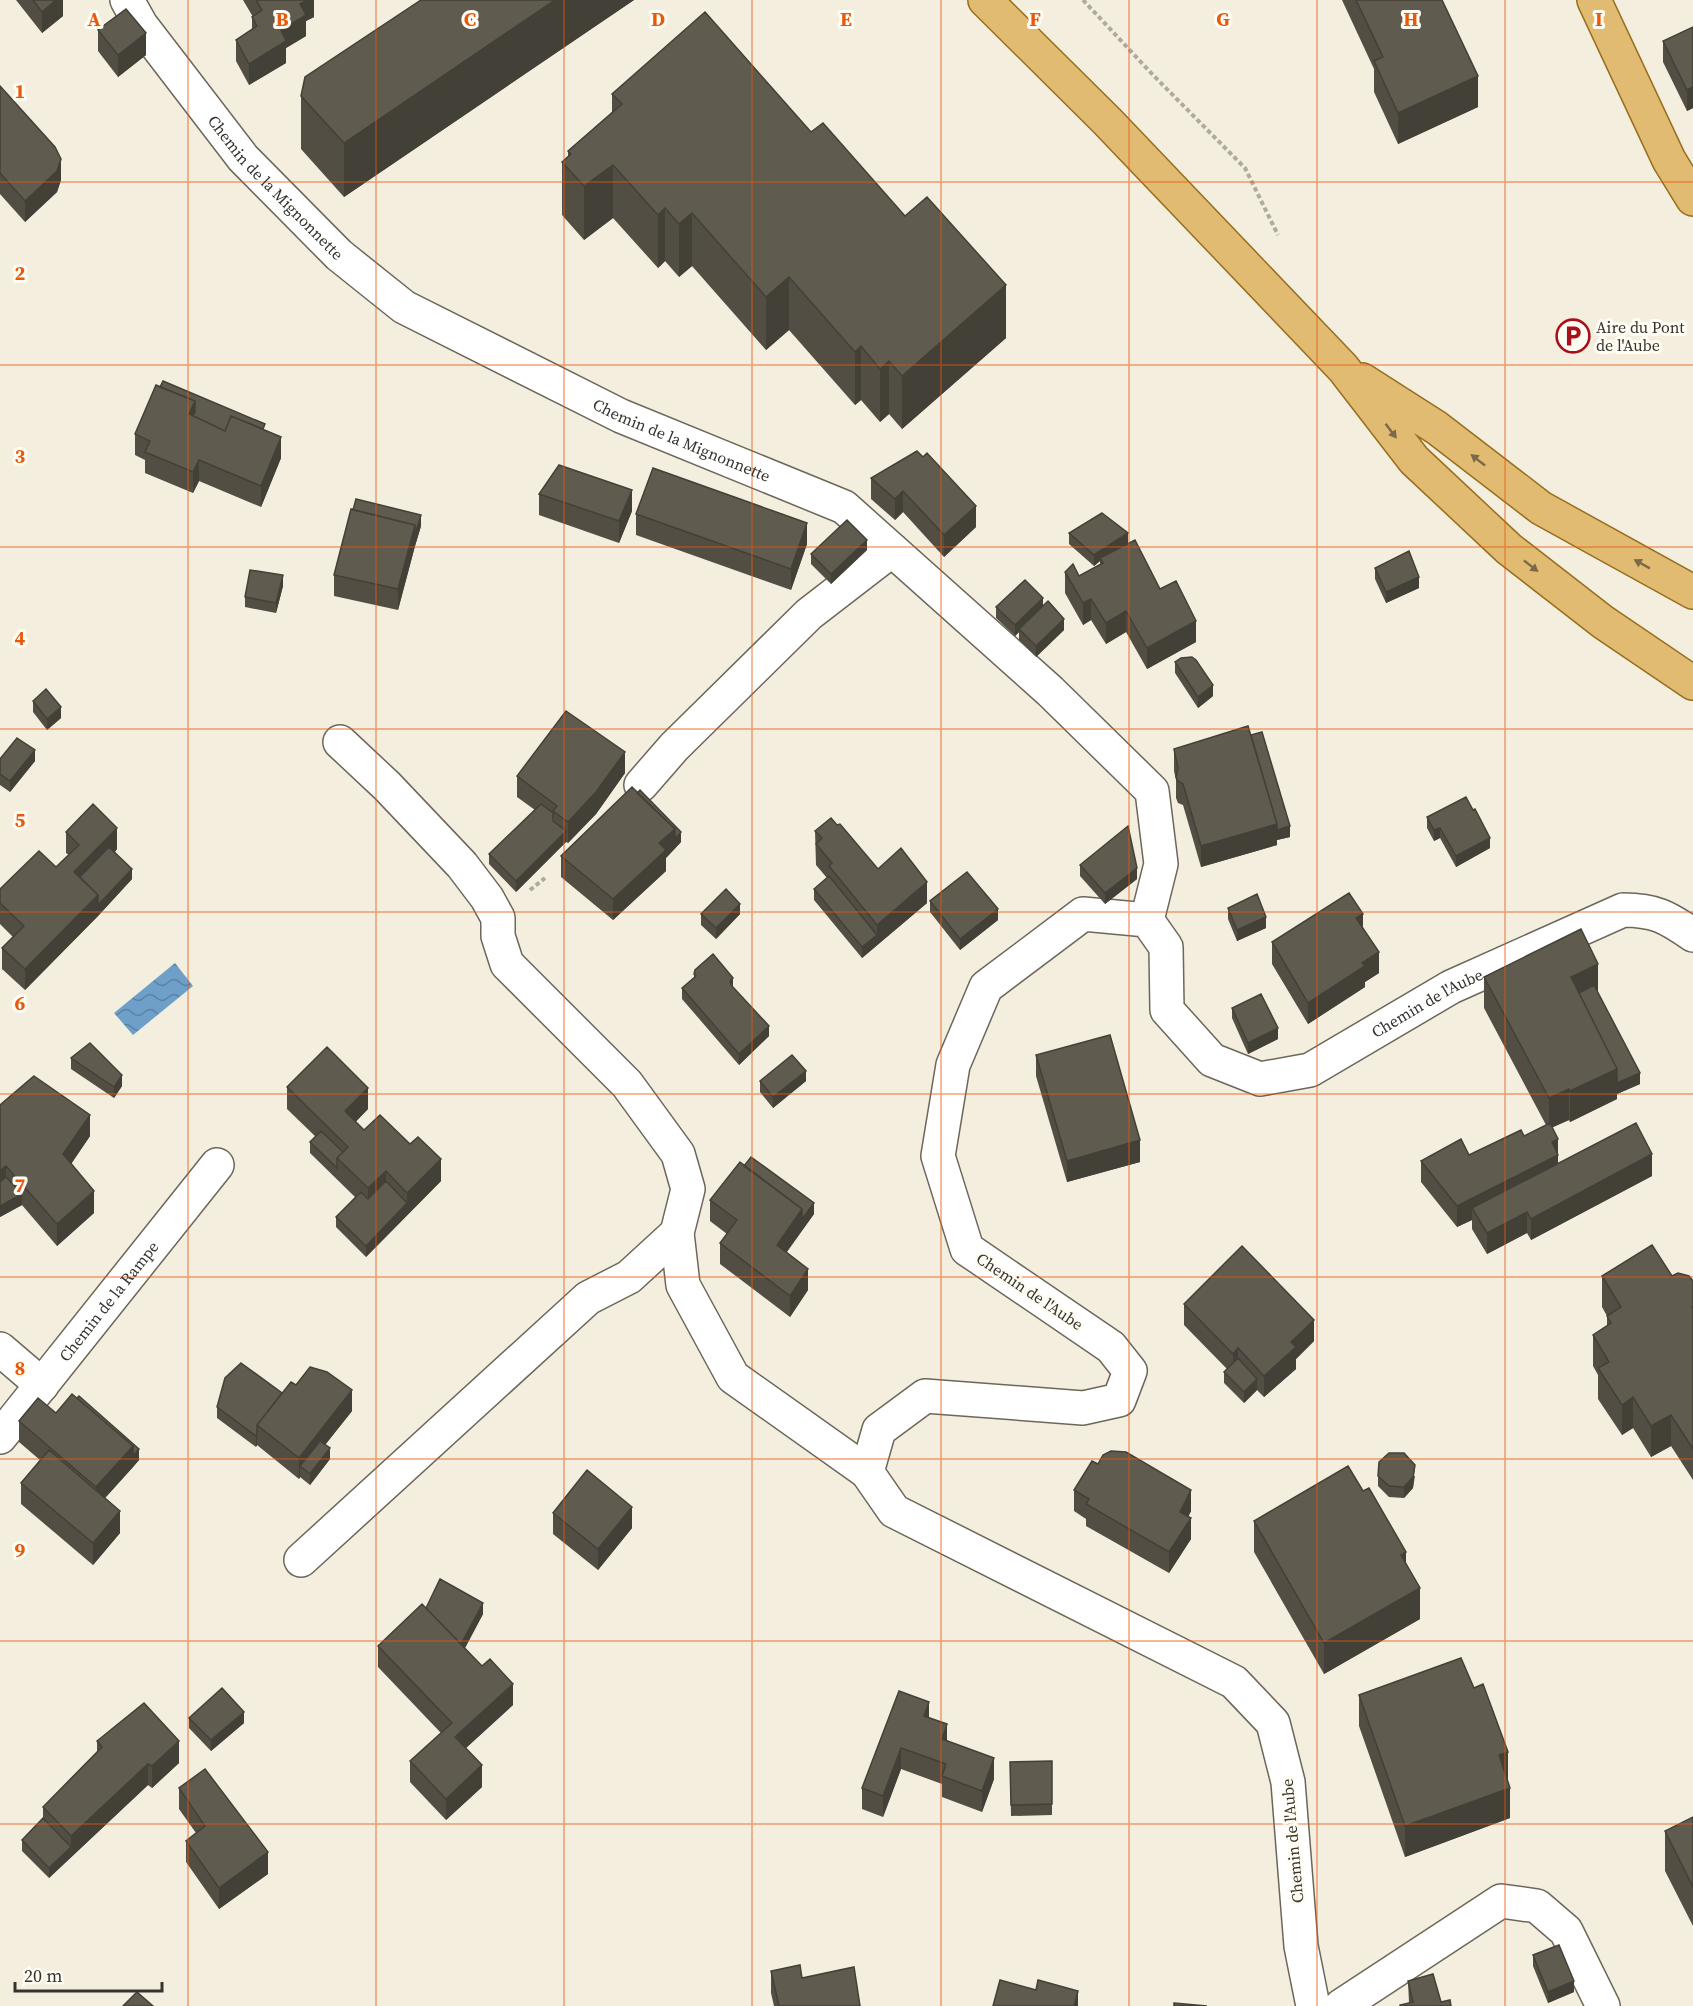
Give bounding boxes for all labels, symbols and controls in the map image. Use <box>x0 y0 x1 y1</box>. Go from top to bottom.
text: A <box>87 5 101 33</box>
text: B <box>275 5 289 33</box>
text: C <box>464 5 476 33</box>
text: D <box>651 5 665 33</box>
text: E <box>840 5 852 33</box>
text: F <box>1029 5 1041 33</box>
text: G <box>1216 5 1230 33</box>
text: H <box>1403 5 1419 33</box>
text: I <box>1595 5 1603 33</box>
text: 1 <box>15 77 25 105</box>
street label: Chemin de la Mignonnette <box>203 110 349 264</box>
text: 2 <box>15 259 26 287</box>
place label: Aire du Pont de l'Aube <box>1596 316 1685 356</box>
parking icon: Aire du Pont de l'Aube <box>1555 318 1591 354</box>
street label: Chemin de la Mignonnette <box>589 393 774 487</box>
one-way arrow <box>1385 423 1397 438</box>
text: 3 <box>15 442 26 470</box>
one-way arrow <box>1470 454 1485 466</box>
one-way arrow <box>1633 559 1650 569</box>
one-way arrow <box>1523 560 1538 572</box>
text: 4 <box>15 624 26 652</box>
text: 5 <box>15 806 26 834</box>
street label: Chemin de l'Aube <box>1367 963 1486 1043</box>
text: 6 <box>15 989 26 1017</box>
text: 7 <box>15 1171 26 1199</box>
street label: Chemin de la Rampe <box>54 1236 163 1366</box>
street label: Chemin de l'Aube <box>972 1247 1088 1335</box>
text: 8 <box>15 1354 25 1382</box>
text: 9 <box>15 1536 26 1564</box>
street label: Chemin de l'Aube <box>1276 1778 1308 1904</box>
scale bar <box>15 1955 162 1993</box>
text: 20 m <box>24 1963 62 1988</box>

